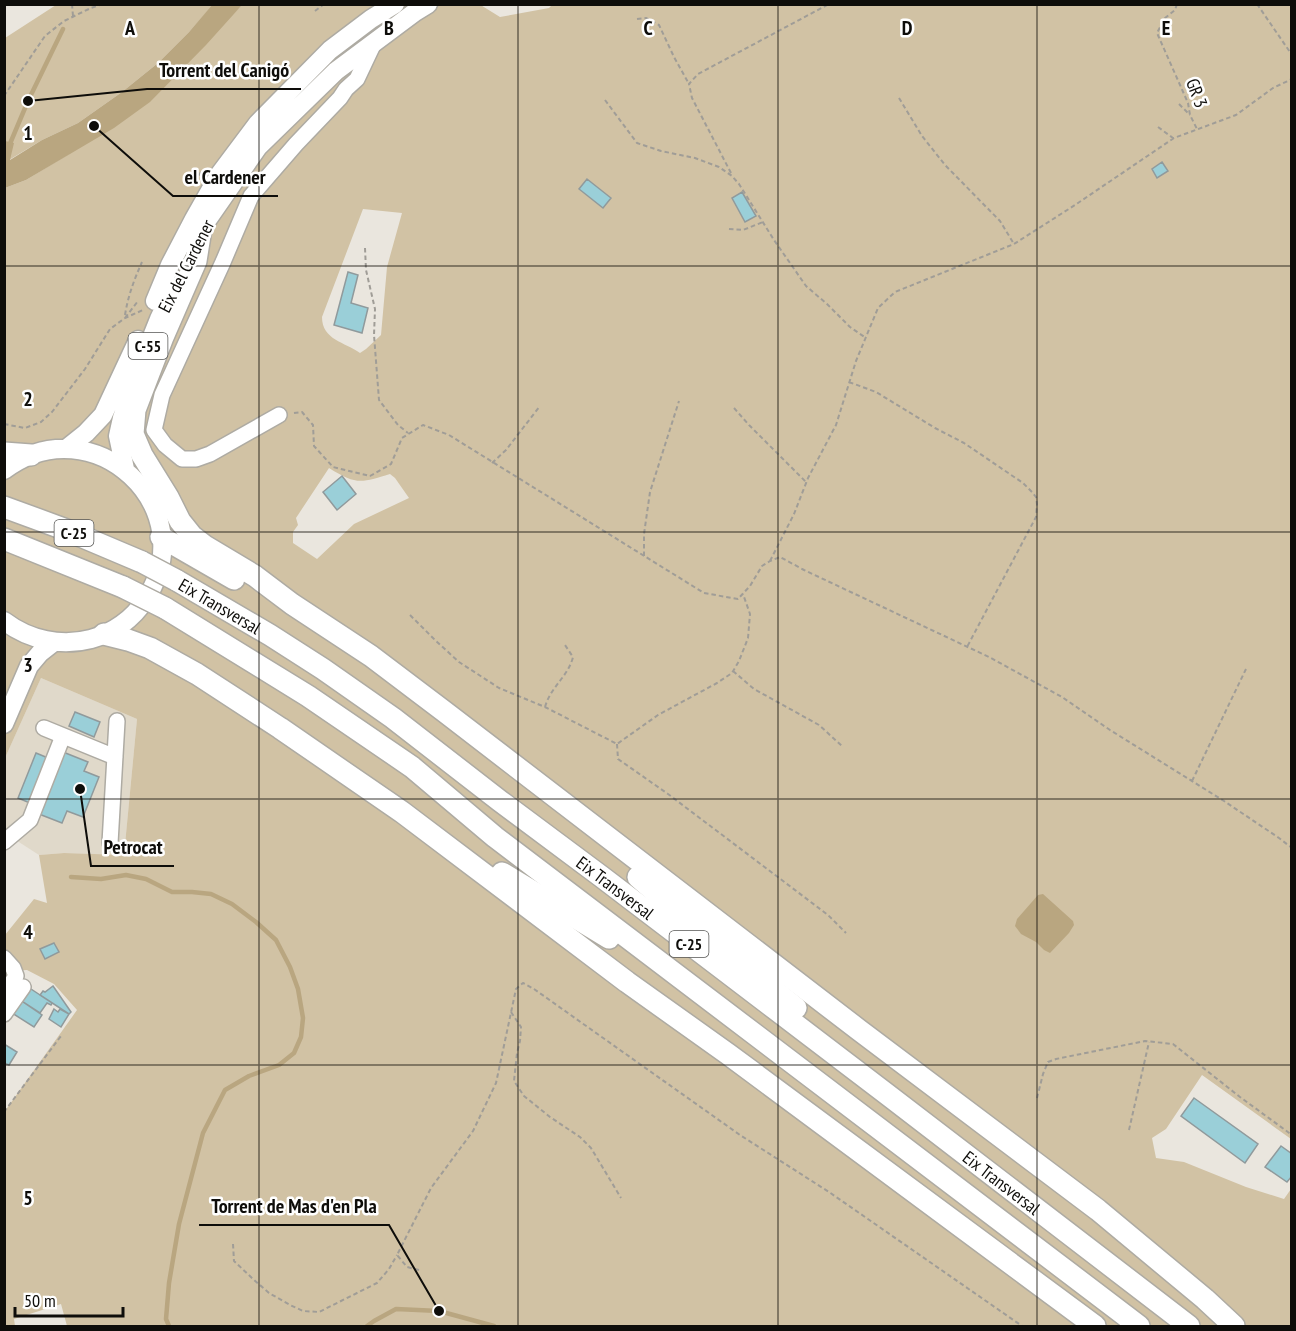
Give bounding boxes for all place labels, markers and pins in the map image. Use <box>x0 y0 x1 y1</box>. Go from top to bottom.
callout: Torrent del Canigó <box>147 51 301 89</box>
callout: el Cardener <box>173 158 278 196</box>
callout: Petrocat <box>91 828 174 866</box>
callout: Torrent de Mas d'en Pla <box>199 1187 389 1225</box>

